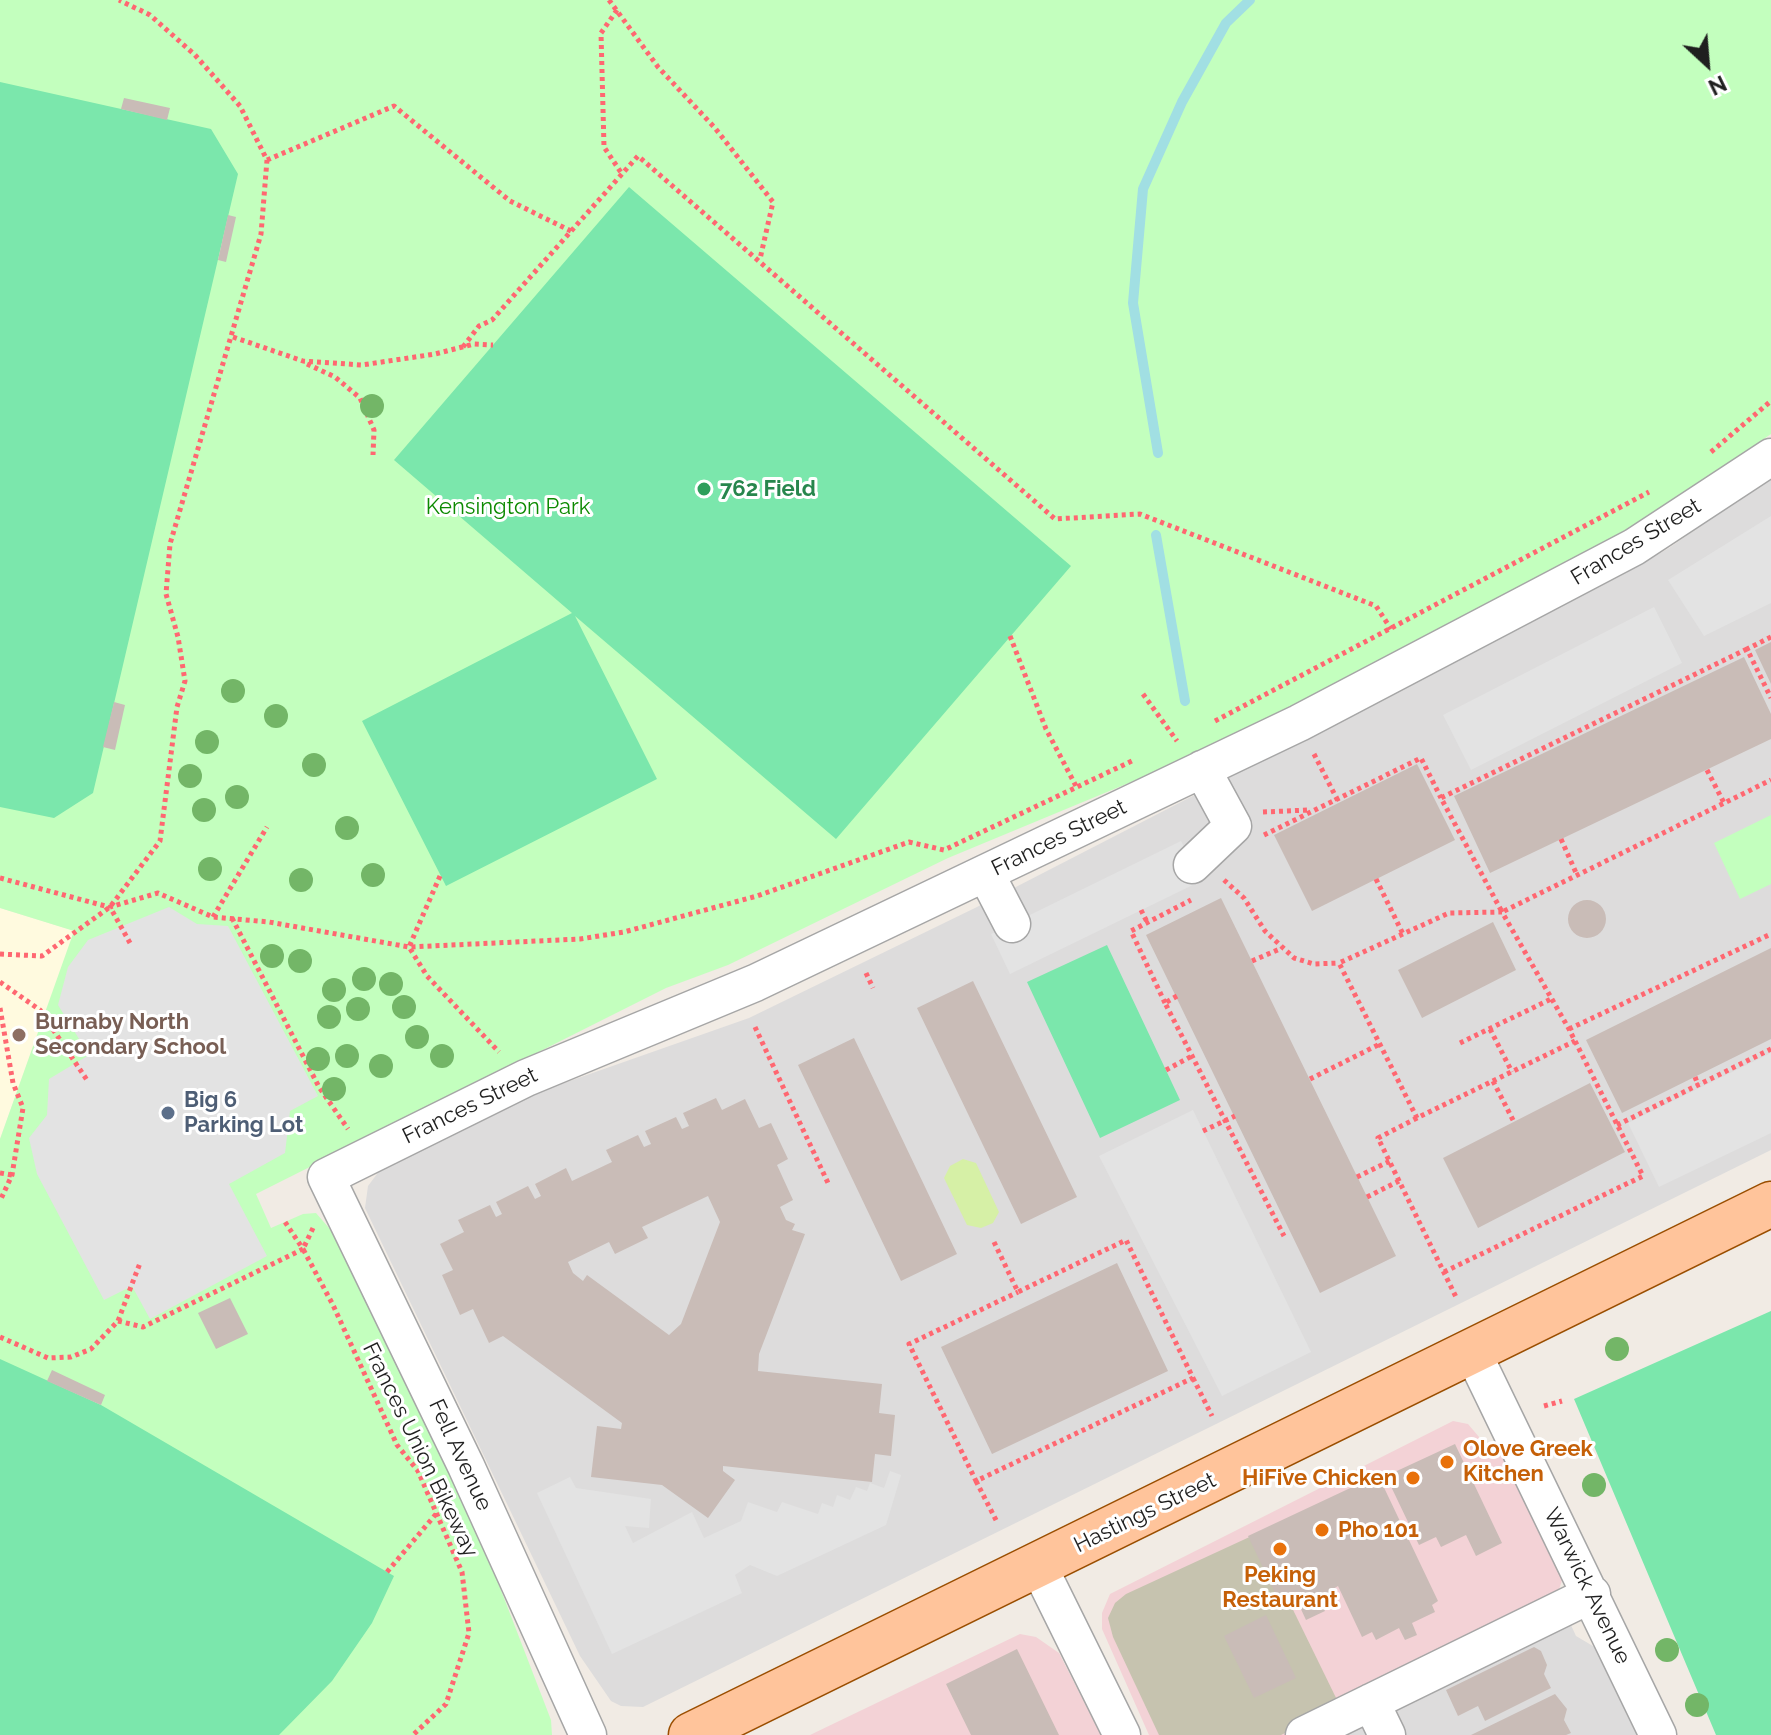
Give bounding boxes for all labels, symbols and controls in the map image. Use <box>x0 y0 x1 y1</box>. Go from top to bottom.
north arrow <box>1667 24 1747 104</box>
text: N <box>1704 70 1731 101</box>
place label: 762 Field <box>720 476 816 502</box>
marker: 762 Field <box>695 480 713 498</box>
street label: Frances Street <box>1566 493 1706 591</box>
park label: Kensington Park <box>426 494 590 520</box>
street label: Frances Street <box>987 794 1131 882</box>
place label: Burnaby North Secondary School <box>35 1009 226 1060</box>
marker: Burnaby North Secondary School <box>10 1026 28 1044</box>
street label: Frances Street <box>398 1062 542 1150</box>
place label: Big 6 Parking Lot <box>184 1087 303 1138</box>
marker: Big 6 Parking Lot <box>159 1104 177 1122</box>
street label: Frances Union Bikeway <box>356 1338 484 1562</box>
street label: Fell Avenue <box>423 1395 497 1515</box>
place label: Olove Greek Kitchen <box>1463 1436 1593 1488</box>
marker: Olove Greek Kitchen <box>1438 1453 1456 1471</box>
place label: HiFive Chicken <box>1242 1465 1397 1491</box>
street label: Hastings Street <box>1070 1467 1220 1559</box>
marker: HiFive Chicken <box>1404 1469 1422 1487</box>
street label: Warwick Avenue <box>1538 1503 1636 1669</box>
place label: Pho 101 <box>1338 1517 1419 1543</box>
marker: Pho 101 <box>1313 1521 1331 1539</box>
marker: Peking Restaurant <box>1271 1540 1289 1558</box>
place label: Peking Restaurant <box>1222 1562 1338 1614</box>

